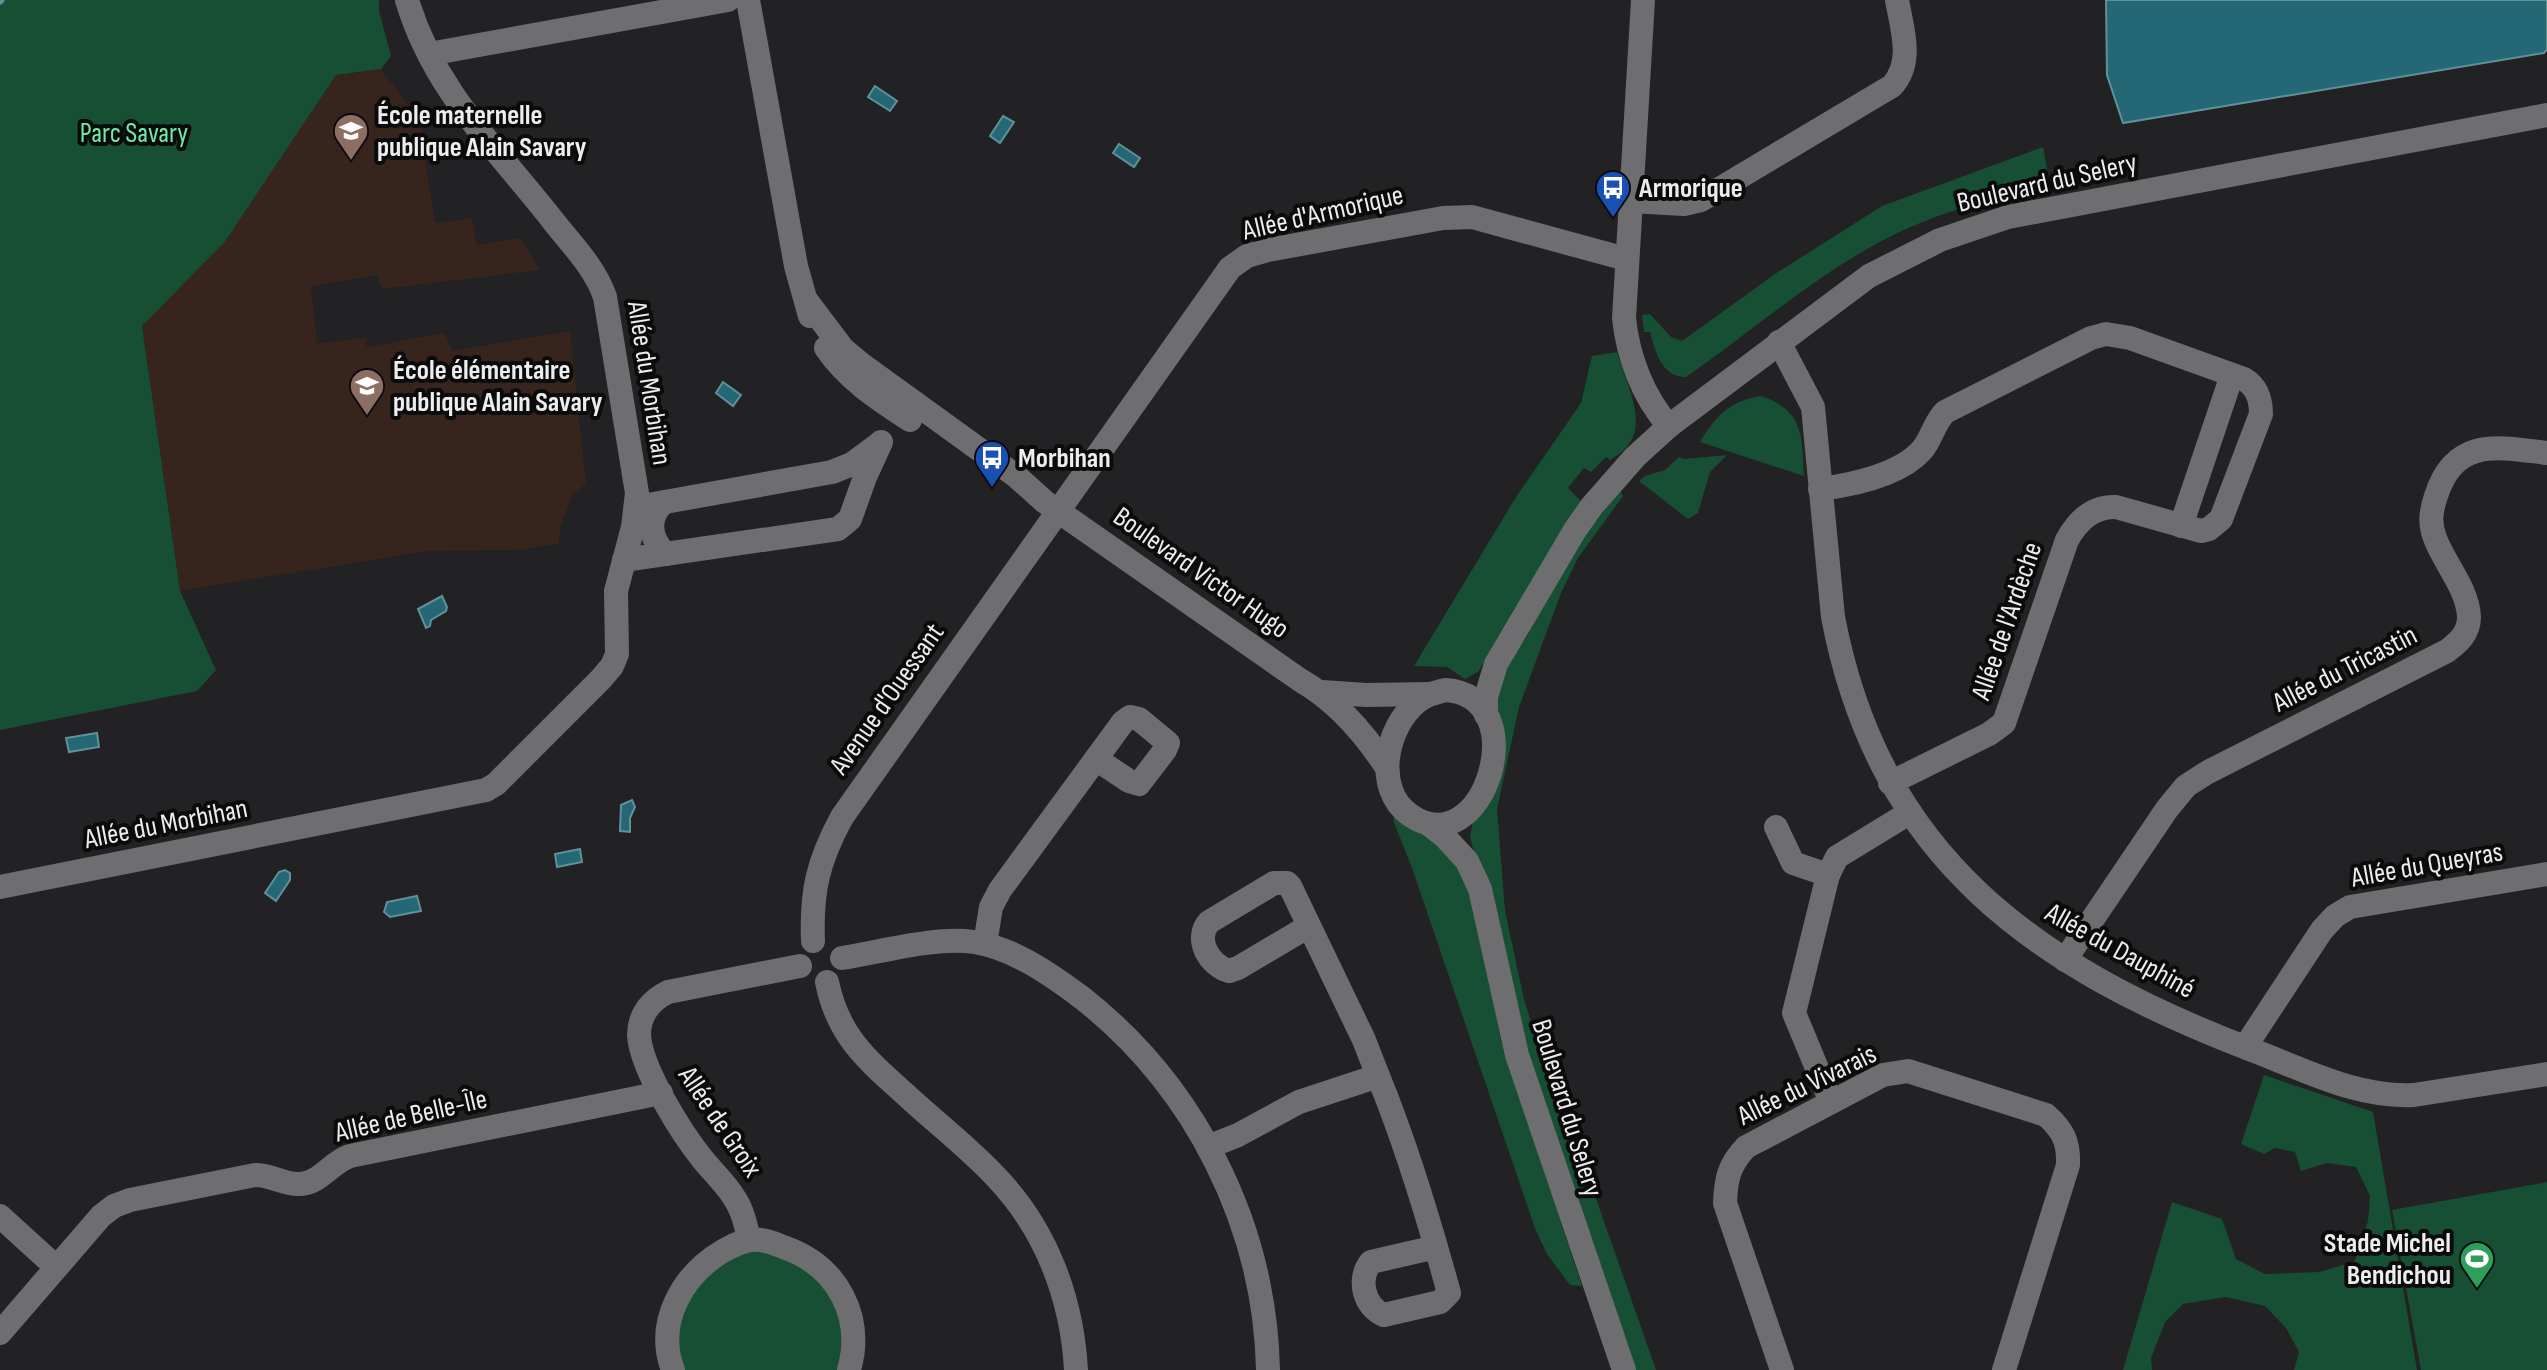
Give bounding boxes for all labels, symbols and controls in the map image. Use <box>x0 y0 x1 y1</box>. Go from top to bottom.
place label: École maternelle publique Alain Savary <box>377 99 587 164</box>
school or university icon: École maternelle publique Alain Savary <box>332 112 370 162</box>
park label: Parc Savary <box>80 117 188 150</box>
street label: Boulevard du Selery <box>1954 146 2140 220</box>
bus stop icon: Armorique <box>1594 169 1632 219</box>
place label: Armorique <box>1638 172 1743 205</box>
street label: Allée d'Armorique <box>1239 178 1407 248</box>
street label: Allée du Morbihan <box>620 298 678 467</box>
place label: École élémentaire publique Alain Savary <box>393 354 603 419</box>
school or university icon: École élémentaire publique Alain Savary <box>348 367 386 417</box>
bus stop icon: Morbihan <box>973 439 1011 489</box>
place label: Morbihan <box>1018 442 1111 475</box>
street label: Boulevard Victor Hugo <box>1107 500 1295 646</box>
street label: Allée de l'Ardèche <box>1964 538 2049 705</box>
street label: Avenue d'Ouessant <box>822 617 951 782</box>
street label: Allée du Tricastin <box>2266 619 2423 720</box>
street label: Allée du Morbihan <box>81 792 250 856</box>
street label: Allée du Queyras <box>2348 835 2505 895</box>
street label: Allée du Dauphiné <box>2039 896 2200 1006</box>
street label: Boulevard du Selery <box>1524 1015 1610 1201</box>
street label: Allée du Vivarais <box>1731 1037 1882 1133</box>
street label: Allée de Groix <box>671 1060 769 1184</box>
street label: Allée de Belle-Île <box>331 1082 490 1150</box>
place label: Stade Michel Bendichou <box>2324 1227 2451 1292</box>
sports icon: Stade Michel Bendichou <box>2458 1240 2496 1290</box>

